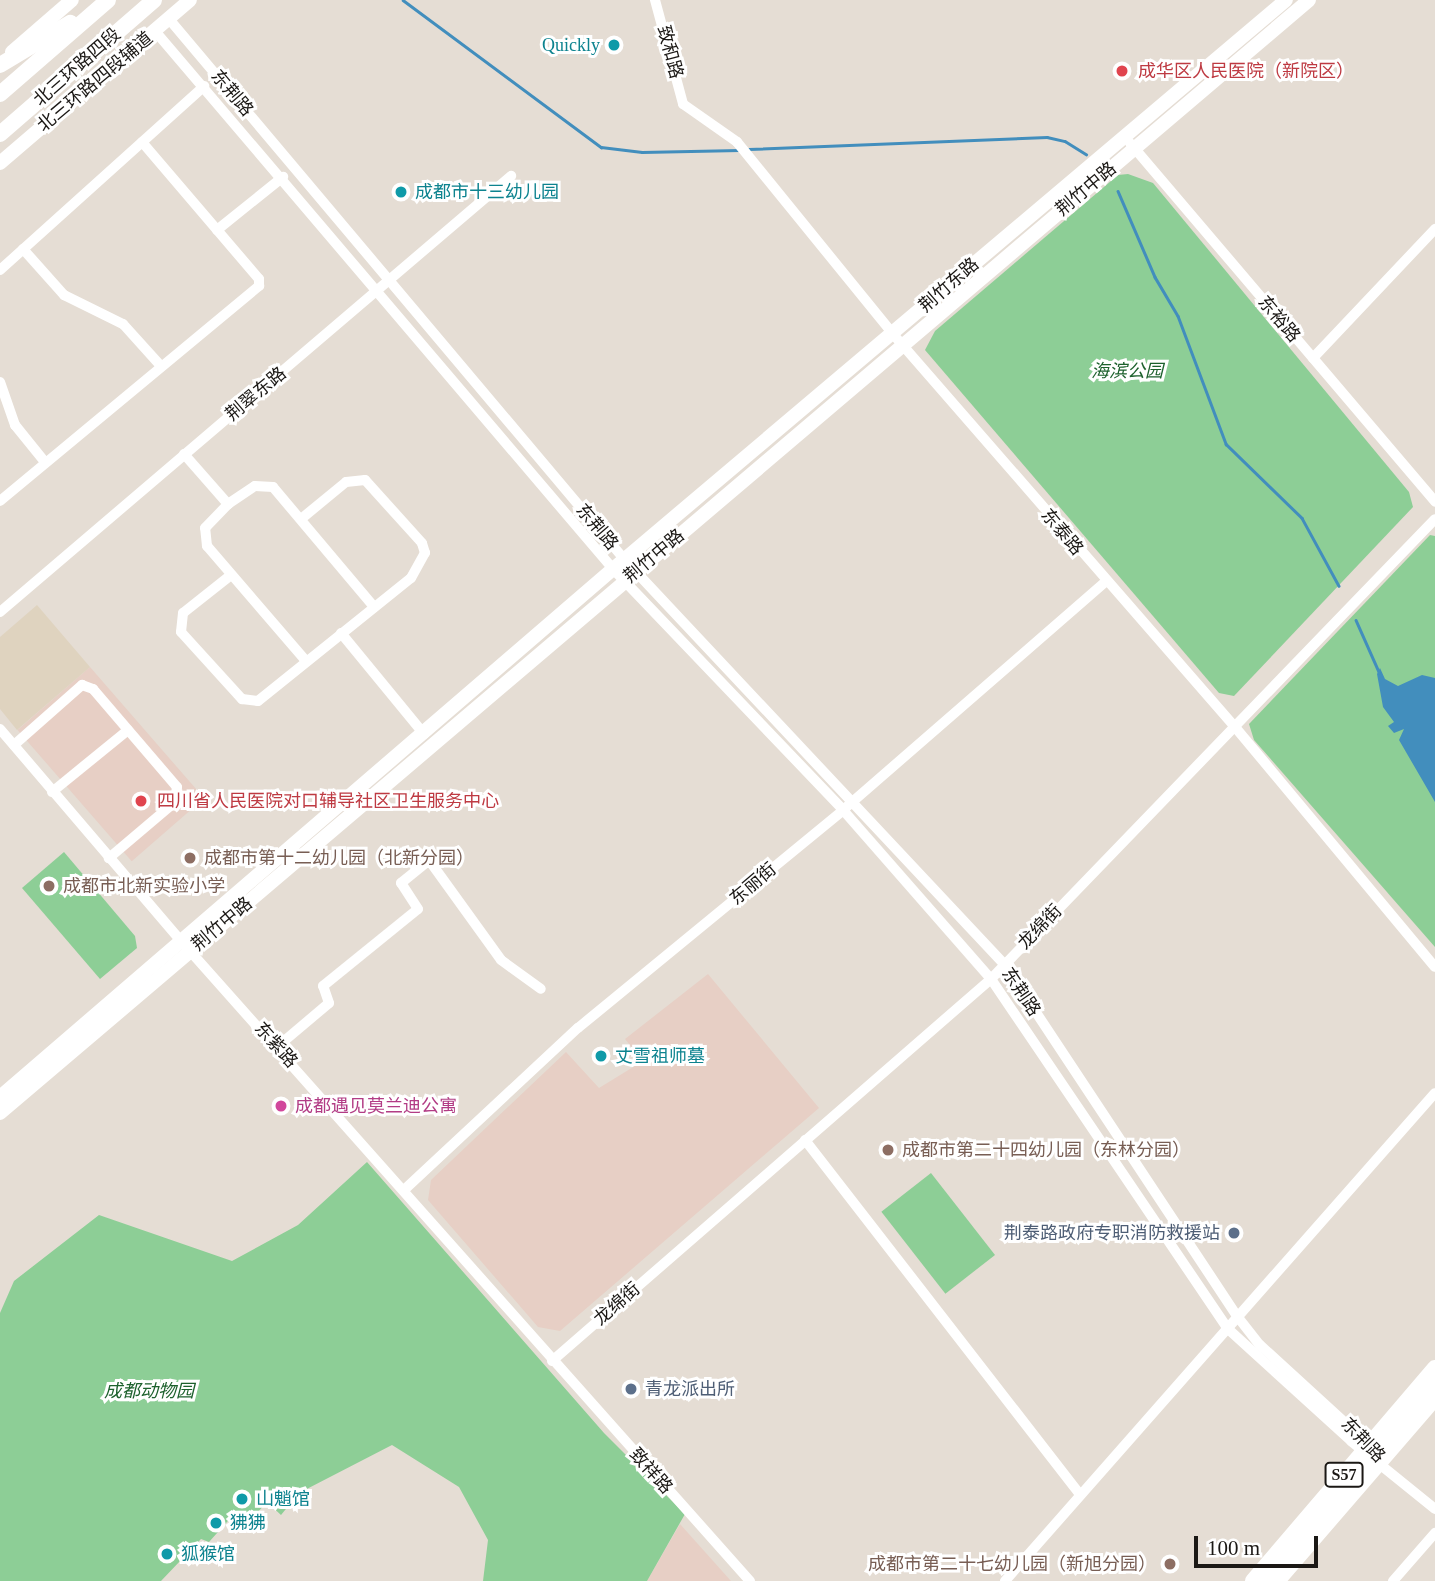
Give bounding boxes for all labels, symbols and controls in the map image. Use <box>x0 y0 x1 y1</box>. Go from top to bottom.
street label: 北三环路四段 <box>29 23 125 111</box>
street label: 致和路 <box>653 23 687 81</box>
street label: 北三环路四段辅道 <box>33 27 157 137</box>
place label: Quickly <box>542 34 600 56</box>
marker: Quickly <box>606 37 622 53</box>
place label: 成华区人民医院（新院区） <box>1138 60 1354 82</box>
marker: 成华区人民医院（新院区） <box>1112 61 1132 81</box>
street label: 东荆路 <box>206 65 258 121</box>
street label: 荆竹中路 <box>1051 158 1121 220</box>
place label: 成都市十三幼儿园 <box>415 181 559 203</box>
marker: 成都市十三幼儿园 <box>393 184 409 200</box>
street label: 荆竹东路 <box>915 253 983 317</box>
street label: 东裕路 <box>1253 291 1305 347</box>
park label: 海滨公园 <box>1091 360 1163 382</box>
street label: 荆翠东路 <box>221 363 291 425</box>
street label: 东荆路 <box>571 499 623 555</box>
street label: 东泰路 <box>1036 504 1088 560</box>
street label: 荆竹中路 <box>619 525 689 587</box>
place label: 四川省人民医院对口辅导社区卫生服务中心 <box>157 790 499 812</box>
marker: 四川省人民医院对口辅导社区卫生服务中心 <box>131 791 151 811</box>
place label: 成都市第十二幼儿园（北新分园） <box>204 847 474 869</box>
marker: 成都市第十二幼儿园（北新分园） <box>182 850 198 866</box>
street label: 东丽街 <box>725 858 781 910</box>
place label: 成都市北新实验小学 <box>63 875 225 897</box>
marker: 成都市北新实验小学 <box>41 878 57 894</box>
street label: 荆竹中路 <box>187 893 257 955</box>
street label: 龙绵街 <box>1013 900 1067 954</box>
street label: 东荆路 <box>997 964 1045 1020</box>
street label: 东紫路 <box>250 1018 302 1072</box>
place label: 丈雪祖师墓 <box>615 1045 705 1067</box>
marker: 丈雪祖师墓 <box>593 1048 609 1064</box>
place label: 成都遇见莫兰迪公寓 <box>295 1095 457 1117</box>
marker: 成都遇见莫兰迪公寓 <box>273 1098 289 1114</box>
place label: 成都市第二十四幼儿园（东林分园） <box>902 1139 1190 1161</box>
marker: 成都市第二十四幼儿园（东林分园） <box>880 1142 896 1158</box>
place label: 荆泰路政府专职消防救援站 <box>1004 1222 1220 1244</box>
marker: 荆泰路政府专职消防救援站 <box>1226 1225 1242 1241</box>
street label: 龙绵街 <box>590 1278 644 1330</box>
place label: 青龙派出所 <box>645 1378 735 1400</box>
park label: 成都动物园 <box>104 1380 194 1402</box>
marker: 青龙派出所 <box>623 1381 639 1397</box>
street label: 东荆路 <box>1336 1413 1390 1467</box>
street label: 致祥路 <box>625 1444 677 1498</box>
road number: S57 <box>1323 1462 1365 1488</box>
place label: 山魈馆 <box>256 1488 310 1510</box>
marker: 山魈馆 <box>234 1491 250 1507</box>
place label: 狒狒 <box>230 1512 266 1534</box>
marker: 狒狒 <box>208 1515 224 1531</box>
scale bar <box>1197 1522 1321 1566</box>
text: 100 m <box>1207 1536 1260 1560</box>
place label: 狐猴馆 <box>181 1543 235 1565</box>
marker: 狐猴馆 <box>159 1546 175 1562</box>
place label: 成都市第二十七幼儿园（新旭分园） <box>868 1553 1156 1575</box>
marker: 成都市第二十七幼儿园（新旭分园） <box>1162 1556 1178 1572</box>

